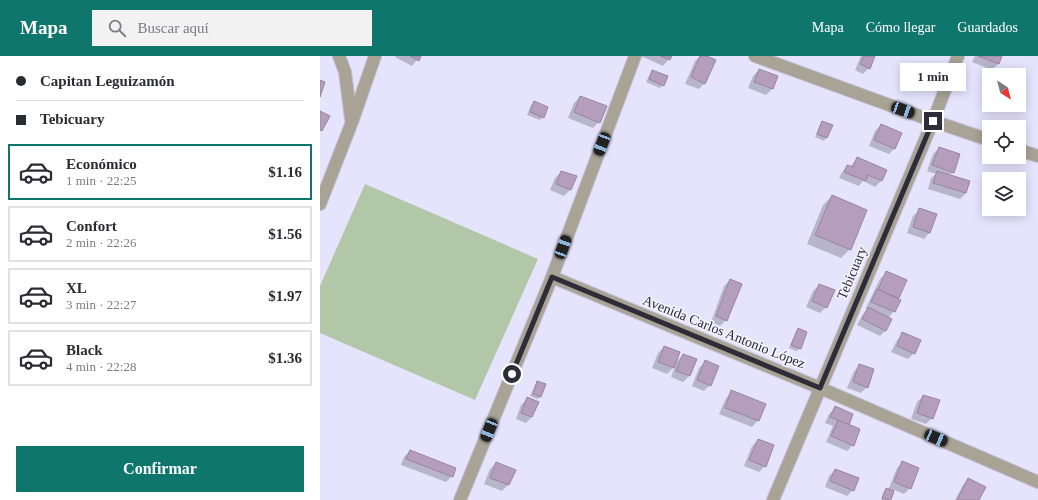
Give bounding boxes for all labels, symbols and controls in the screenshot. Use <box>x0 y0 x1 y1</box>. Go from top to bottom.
search box <box>92 10 372 46</box>
text: Mapa <box>20 17 68 38</box>
icon: search <box>106 17 128 39</box>
text: Buscar aquí <box>138 20 209 36</box>
text: Mapa <box>812 20 844 35</box>
text: Cómo llegar <box>866 20 935 35</box>
text: Guardados <box>957 20 1018 35</box>
callout: 1 min <box>900 63 966 91</box>
north arrow <box>982 68 1026 112</box>
map controls <box>982 68 1026 216</box>
text: 1 min <box>917 69 949 84</box>
text: Capitan Leguizamón <box>40 73 175 89</box>
car <box>890 100 916 120</box>
text: Tebicuary <box>40 111 104 127</box>
route end <box>924 112 942 130</box>
button: locate <box>982 120 1026 164</box>
car <box>592 131 612 157</box>
icon: car <box>18 154 54 190</box>
text: Económico <box>66 156 137 172</box>
text: $1.16 <box>268 164 302 180</box>
button: layers <box>982 172 1026 216</box>
text: 1 min · 22:25 <box>66 173 136 188</box>
icon: car <box>18 216 54 252</box>
text: Confort <box>66 218 117 234</box>
text: $1.56 <box>268 226 302 242</box>
car <box>553 234 573 260</box>
text: 2 min · 22:26 <box>66 235 136 250</box>
street label: Tebicuary <box>834 244 870 302</box>
icon: car <box>18 278 54 314</box>
text: XL <box>66 280 87 296</box>
text: $1.97 <box>268 288 302 304</box>
street label: Avenida Carlos Antonio López <box>641 293 807 371</box>
text: 3 min · 22:27 <box>66 297 136 312</box>
icon: car <box>18 340 54 376</box>
text: Black <box>66 342 103 358</box>
text: $1.36 <box>268 350 302 366</box>
text: 4 min · 22:28 <box>66 359 136 374</box>
route start <box>503 365 521 383</box>
car <box>479 417 499 443</box>
car <box>923 428 949 448</box>
button: Confirmar <box>16 446 304 492</box>

